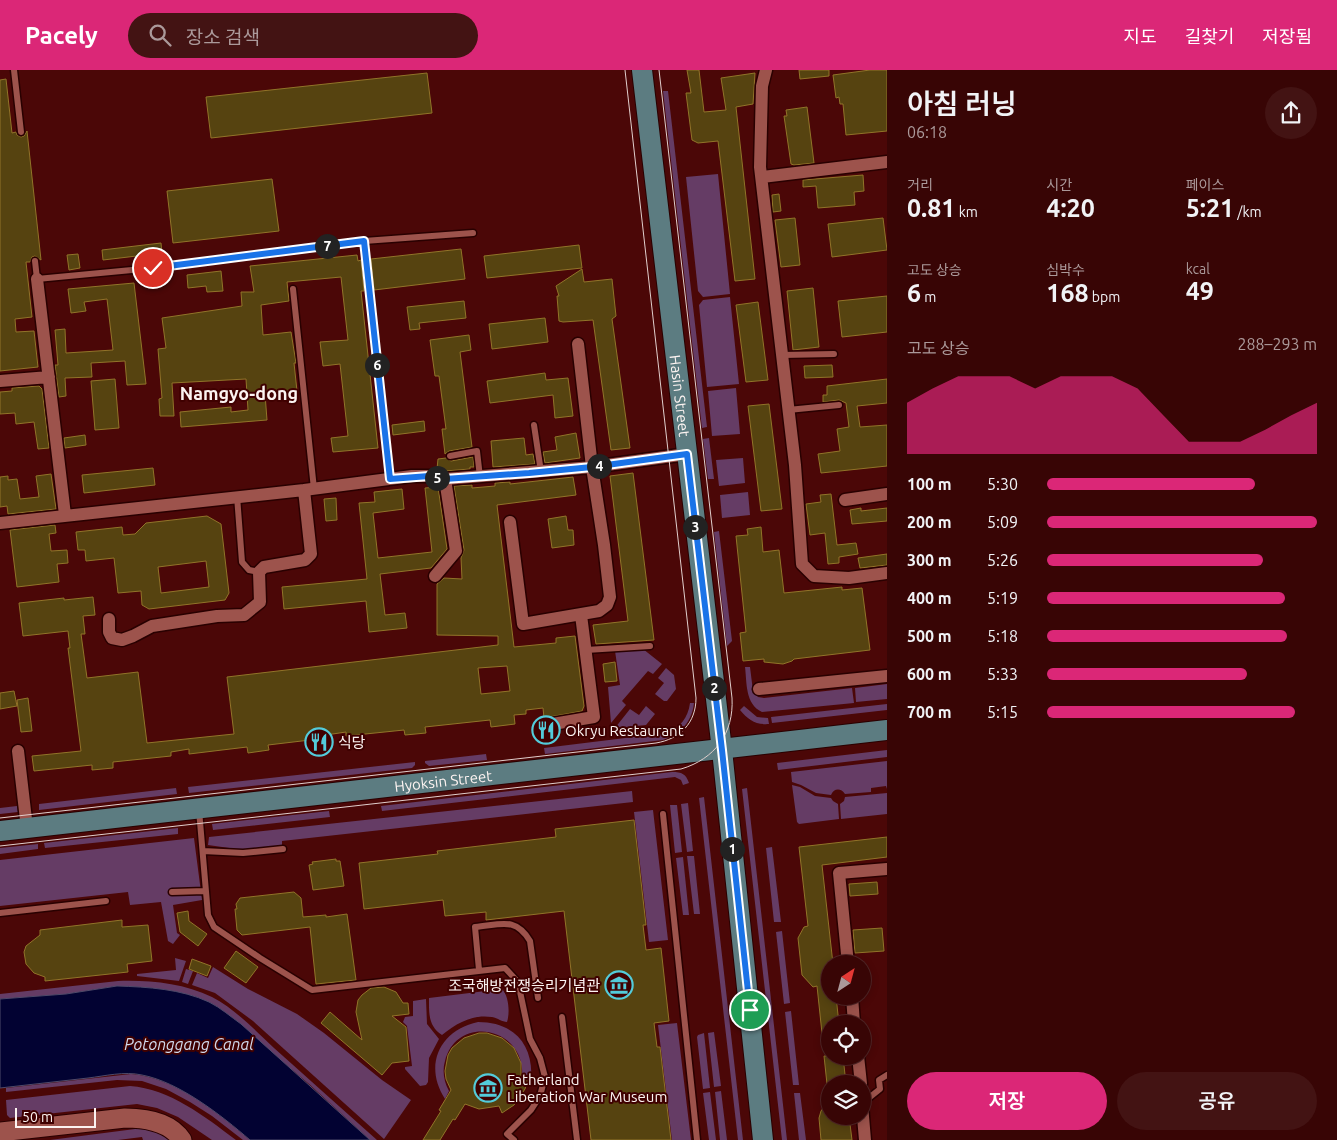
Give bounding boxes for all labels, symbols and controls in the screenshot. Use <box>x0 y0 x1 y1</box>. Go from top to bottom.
search box <box>128 13 478 58</box>
icon: search <box>146 21 174 49</box>
text: Pacely <box>25 22 98 49</box>
text: 장소 검색 <box>186 26 260 48</box>
text: 지도 <box>1124 26 1157 46</box>
text: 길찾기 <box>1185 26 1234 46</box>
text: 저장됨 <box>1262 26 1312 46</box>
button: share <box>1265 87 1317 139</box>
text: 아침 러닝 <box>907 88 1017 119</box>
text: 06:18 <box>907 123 947 141</box>
text: 거리 <box>907 177 933 193</box>
text: 시간 <box>1046 177 1072 193</box>
text: 페이스 <box>1186 177 1224 193</box>
text: 0.81 <box>907 194 955 222</box>
text: 4:20 <box>1046 194 1095 222</box>
text: 5:21 <box>1186 194 1234 222</box>
text: km <box>955 204 978 220</box>
text: /km <box>1234 204 1262 220</box>
pin: 7 <box>314 234 340 258</box>
text: 7 <box>324 238 331 254</box>
pin <box>132 247 174 289</box>
icon: check <box>139 254 167 282</box>
text: kcal <box>1186 261 1210 277</box>
text: 고도 상승 <box>907 262 962 278</box>
text: 심박수 <box>1046 262 1085 278</box>
text: 49 <box>1186 277 1214 305</box>
text: 6 <box>907 279 921 307</box>
text: 168 <box>1046 279 1089 307</box>
text: m <box>921 289 936 305</box>
text: bpm <box>1089 289 1120 305</box>
text: 288–293 m <box>1237 335 1317 353</box>
text: 고도 상승 <box>907 339 970 357</box>
pin: 6 <box>364 352 390 378</box>
street label: Hasin Street <box>667 354 694 438</box>
text: 6 <box>374 357 381 373</box>
district label: Namgyo-dong <box>180 383 298 403</box>
pin: 4 <box>586 454 612 478</box>
text: 4 <box>596 458 603 474</box>
pin: 5 <box>424 466 450 490</box>
text: 5 <box>434 470 441 486</box>
text: 100 m <box>907 475 952 493</box>
text: 5:30 <box>987 475 1018 493</box>
text: 200 m <box>907 513 952 531</box>
text: 5:09 <box>987 513 1018 531</box>
pin: 3 <box>682 514 708 540</box>
text: 3 <box>692 519 699 535</box>
text: 300 m <box>907 551 952 569</box>
text: 5:26 <box>987 551 1018 569</box>
text: 400 m <box>907 589 952 607</box>
text: 5:19 <box>987 589 1018 607</box>
text: 500 m <box>907 627 952 645</box>
text: 5:18 <box>987 627 1018 645</box>
text: 600 m <box>907 665 952 683</box>
text: 5:33 <box>987 665 1018 683</box>
pin: 2 <box>702 676 726 700</box>
text: 2 <box>711 680 718 696</box>
text: 700 m <box>907 703 952 721</box>
text: 5:15 <box>987 703 1018 721</box>
restaurant icon: Okryu Restaurant <box>531 715 561 745</box>
place label: Okryu Restaurant <box>565 722 684 739</box>
restaurant icon: 식당 <box>304 727 334 757</box>
place label: 식당 <box>338 734 366 751</box>
street label: Hyoksin Street <box>393 767 493 795</box>
pin: 1 <box>720 836 744 862</box>
text: 1 <box>729 841 736 857</box>
north arrow <box>821 955 871 1005</box>
map controls <box>821 955 871 1125</box>
museum icon: 조국해방전쟁승리기념관 <box>604 970 634 1000</box>
place label: 조국해방전쟁승리기념관 <box>448 977 600 994</box>
pin <box>729 989 771 1031</box>
icon: arrive <box>736 996 764 1024</box>
button: locate <box>821 1015 871 1065</box>
water label: Potonggang Canal <box>124 1035 254 1053</box>
place label: Fatherland Liberation War Museum <box>507 1071 667 1105</box>
button: 저장 <box>907 1072 1107 1130</box>
button: 공유 <box>1117 1072 1317 1130</box>
museum icon: Fatherland Liberation War Museum <box>473 1073 503 1103</box>
button: layers <box>821 1075 871 1125</box>
scale bar <box>15 1105 96 1128</box>
text: 50 m <box>22 1109 53 1125</box>

